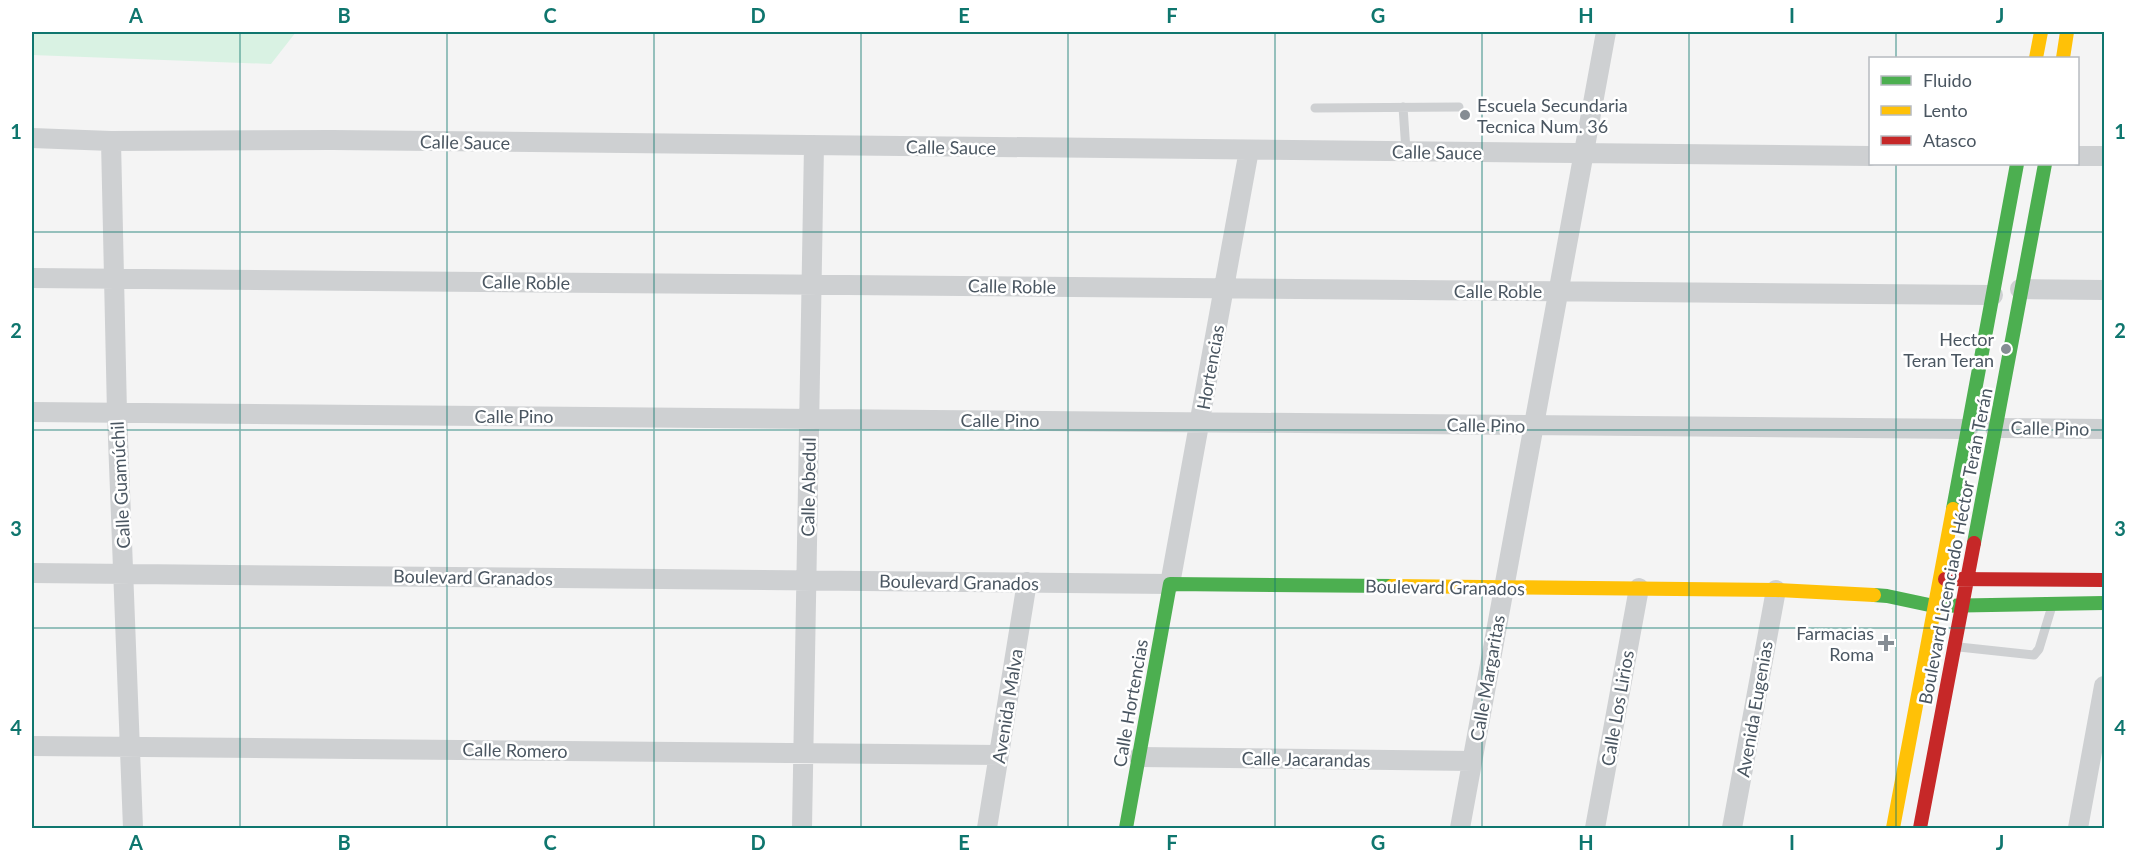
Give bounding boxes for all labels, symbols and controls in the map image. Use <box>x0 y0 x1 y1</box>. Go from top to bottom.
text: A <box>128 3 143 27</box>
text: B <box>337 3 351 27</box>
text: C <box>543 3 557 27</box>
text: D <box>750 3 766 27</box>
text: E <box>958 3 970 27</box>
text: F <box>1166 3 1178 27</box>
text: G <box>1371 3 1385 27</box>
text: H <box>1578 3 1594 27</box>
text: I <box>1789 3 1795 27</box>
text: J <box>1996 3 2004 27</box>
legend <box>1869 57 2079 165</box>
text: Fluido <box>1923 69 1972 91</box>
place label: Escuela Secundaria Tecnica Num. 36 <box>1477 94 1628 137</box>
text: Lento <box>1923 99 1968 121</box>
marker: Escuela Secundaria Tecnica Num. 36 <box>1458 108 1472 122</box>
text: 1 <box>10 119 22 143</box>
text: 1 <box>2114 119 2126 143</box>
text: Atasco <box>1923 129 1976 151</box>
street label: Calle Sauce <box>420 130 510 154</box>
street label: Calle Sauce <box>906 135 996 159</box>
street label: Calle Sauce <box>1392 140 1482 164</box>
street label: Calle Roble <box>482 270 570 294</box>
street label: Calle Roble <box>968 274 1056 298</box>
street label: Calle Roble <box>1454 280 1542 302</box>
text: 2 <box>10 318 22 342</box>
text: 2 <box>2114 318 2126 342</box>
street label: Hortencias <box>1192 323 1228 411</box>
place label: Hector Teran Teran <box>1903 328 1994 371</box>
marker: Hector Teran Teran <box>1999 342 2013 356</box>
street label: Boulevard Licenciado Héctor Terán Terán <box>1914 386 1996 706</box>
street label: Calle Pino <box>475 405 553 427</box>
street label: Calle Pino <box>961 409 1039 431</box>
street label: Calle Pino <box>1446 413 1526 437</box>
street label: Calle Pino <box>2010 416 2090 440</box>
street label: Calle Guamúchil <box>106 421 134 549</box>
street label: Calle Abedul <box>796 437 820 537</box>
text: 3 <box>10 516 22 540</box>
text: 3 <box>2114 516 2126 540</box>
street label: Boulevard Granados <box>393 565 553 589</box>
street label: Boulevard Granados <box>879 570 1039 594</box>
street label: Boulevard Granados <box>1365 575 1525 599</box>
street label: Calle Margaritas <box>1465 613 1509 743</box>
place label: Farmacias Roma <box>1796 622 1874 665</box>
marker: Farmacias Roma <box>1879 636 1893 650</box>
street label: Calle Hortencias <box>1108 637 1152 769</box>
street label: Avenida Eugenias <box>1731 639 1777 779</box>
street label: Avenida Malva <box>987 647 1027 765</box>
street label: Calle Los Lirios <box>1596 648 1638 768</box>
text: 4 <box>10 715 22 739</box>
text: 4 <box>2114 715 2126 739</box>
street label: Calle Romero <box>462 738 568 762</box>
street label: Calle Jacarandas <box>1241 747 1371 771</box>
text: A <box>128 830 143 854</box>
text: B <box>337 830 351 854</box>
text: C <box>543 830 557 854</box>
text: D <box>750 830 766 854</box>
text: E <box>958 830 970 854</box>
text: F <box>1166 830 1178 854</box>
text: G <box>1371 830 1385 854</box>
text: H <box>1578 830 1594 854</box>
text: I <box>1789 830 1795 854</box>
text: J <box>1996 830 2004 854</box>

